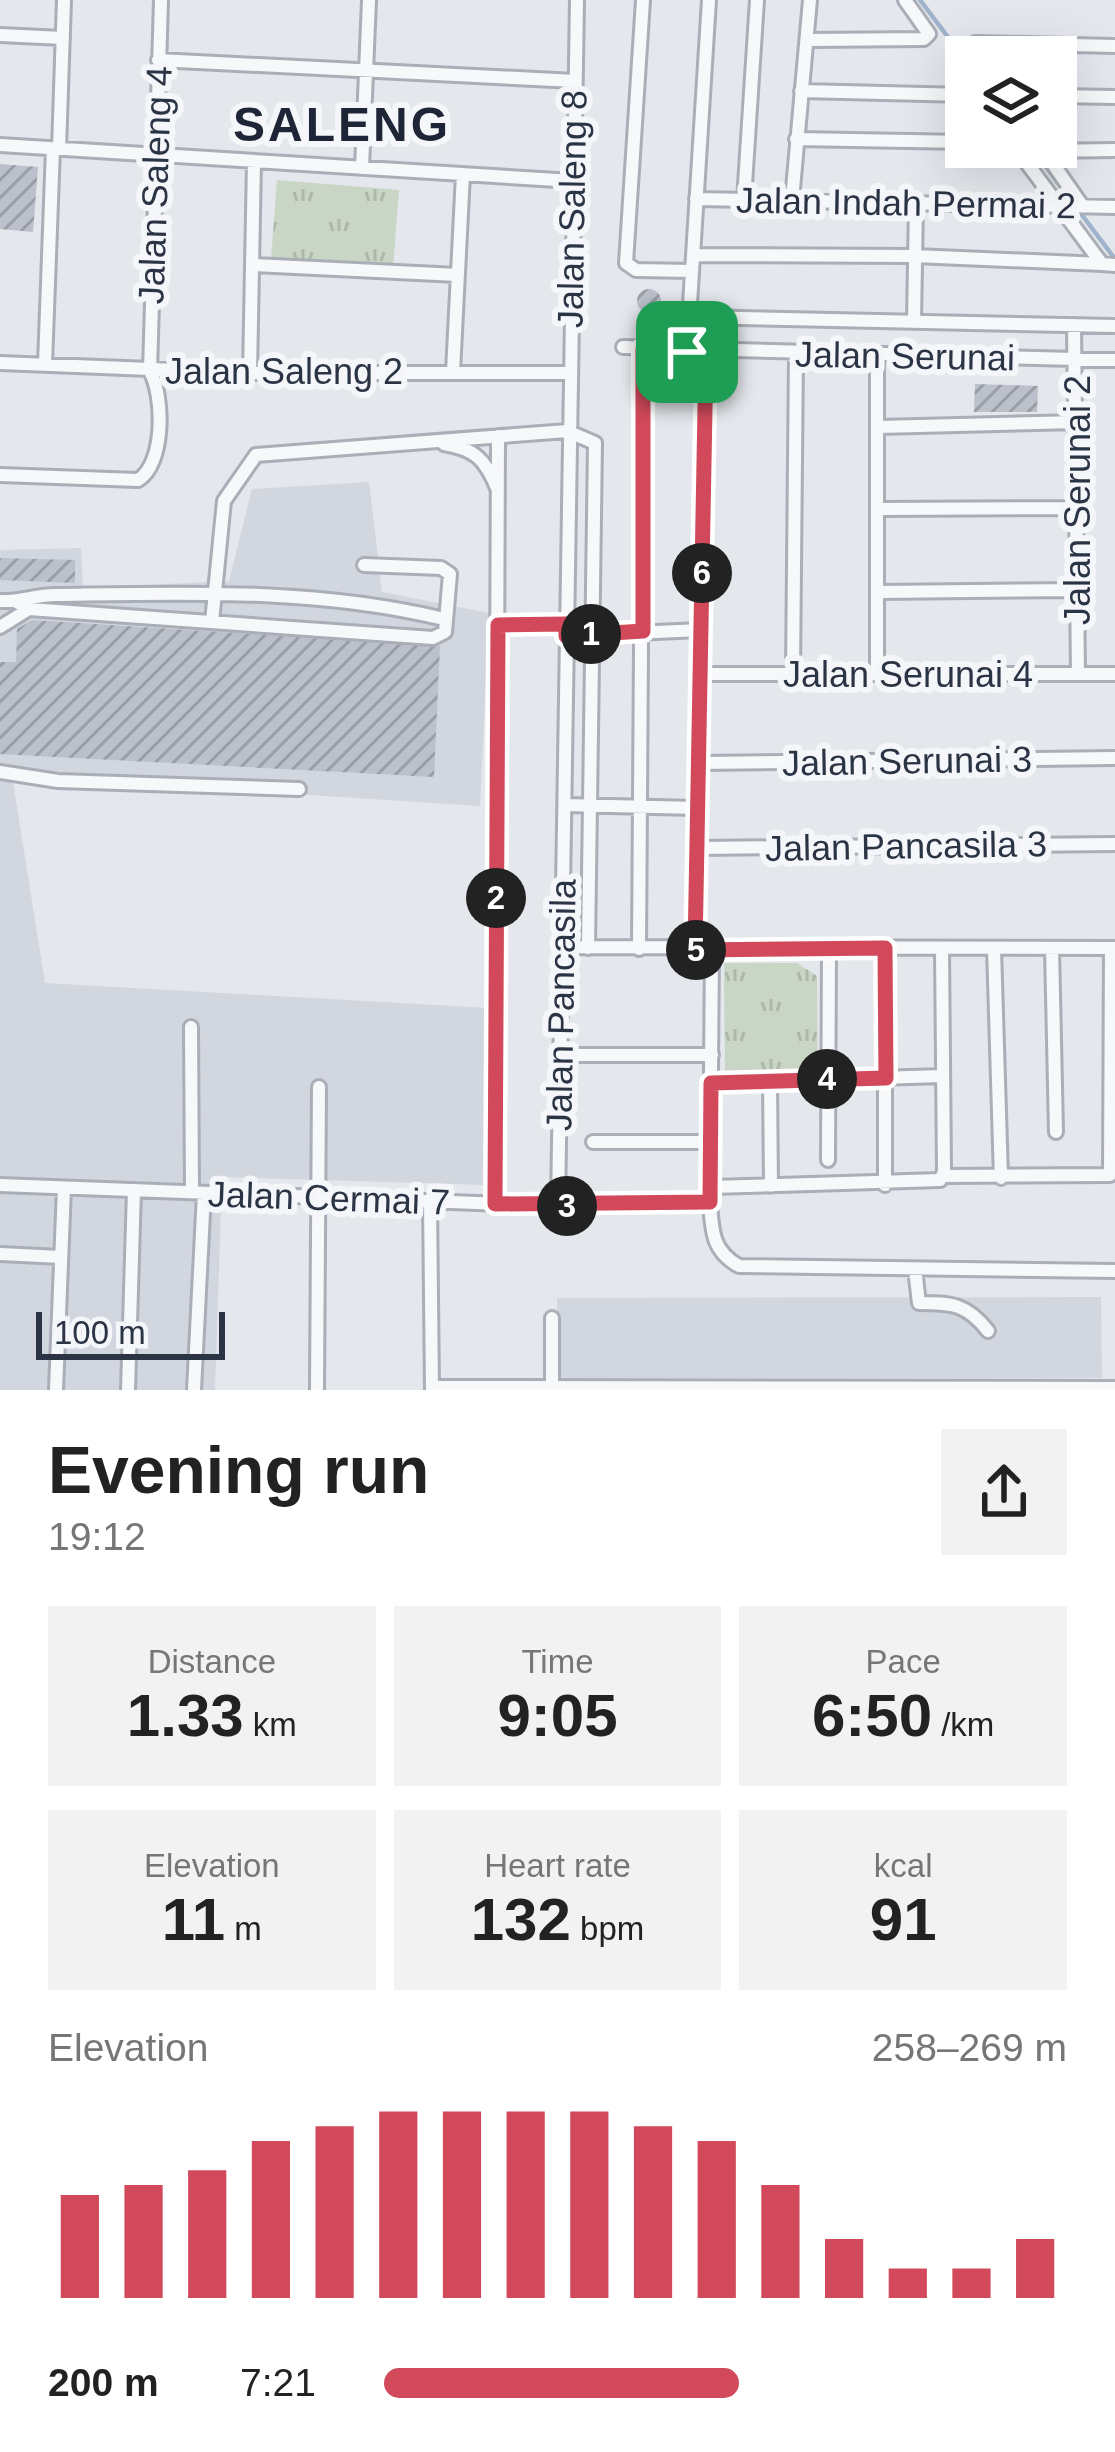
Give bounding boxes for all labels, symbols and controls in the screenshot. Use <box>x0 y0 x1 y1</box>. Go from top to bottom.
map controls <box>945 36 1077 168</box>
button: layers <box>945 36 1077 168</box>
street label: Jalan Saleng 4 <box>130 65 180 305</box>
street label: Jalan Saleng 8 <box>549 90 595 328</box>
district label: SALENG <box>233 98 451 151</box>
street label: Jalan Indah Permai 2 <box>736 180 1076 226</box>
pin <box>636 301 738 403</box>
icon: arrive <box>654 319 720 385</box>
street label: Jalan Serunai <box>795 334 1015 378</box>
street label: Jalan Saleng 2 <box>165 351 403 392</box>
street label: Jalan Serunai 2 <box>1057 375 1098 625</box>
pin: 6 <box>672 543 732 603</box>
text: 6 <box>693 554 711 591</box>
pin: 1 <box>561 604 621 664</box>
text: 1 <box>582 615 600 652</box>
street label: Jalan Serunai 4 <box>783 654 1033 695</box>
street label: Jalan Serunai 3 <box>782 738 1032 784</box>
street label: Jalan Pancasila 3 <box>765 823 1047 869</box>
pin: 2 <box>466 868 526 928</box>
street label: Jalan Pancasila <box>538 878 584 1131</box>
text: 2 <box>487 879 505 916</box>
pin: 5 <box>666 920 726 980</box>
text: 5 <box>687 931 705 968</box>
pin: 4 <box>797 1049 857 1109</box>
text: 4 <box>818 1060 836 1097</box>
street label: Jalan Cermai 7 <box>207 1173 451 1223</box>
pin: 3 <box>537 1176 597 1236</box>
text: 3 <box>558 1187 576 1224</box>
scale bar <box>36 1306 225 1359</box>
text: 100 m <box>54 1314 146 1351</box>
button: share <box>941 1429 1067 1555</box>
text: Evening run <box>48 1433 429 1507</box>
text: 19:12 <box>48 1515 146 1558</box>
text: Distance <box>148 1643 276 1680</box>
text: Time <box>521 1643 594 1680</box>
text: Pace <box>866 1643 941 1680</box>
text: 1.33 <box>127 1682 244 1749</box>
text: 9:05 <box>497 1682 618 1749</box>
text: 6:50 <box>812 1682 932 1749</box>
text: km <box>244 1706 297 1743</box>
text: /km <box>932 1706 994 1743</box>
text: Elevation <box>144 1847 280 1884</box>
text: Heart rate <box>484 1847 631 1884</box>
text: kcal <box>874 1847 933 1884</box>
text: 11 <box>162 1886 225 1953</box>
text: 132 <box>471 1886 571 1953</box>
text: 91 <box>870 1886 937 1953</box>
text: m <box>225 1910 262 1947</box>
text: bpm <box>571 1910 644 1947</box>
text: Elevation <box>48 2026 208 2069</box>
text: 258–269 m <box>872 2026 1067 2069</box>
text: 200 m <box>48 2361 159 2404</box>
text: 7:21 <box>240 2361 316 2404</box>

